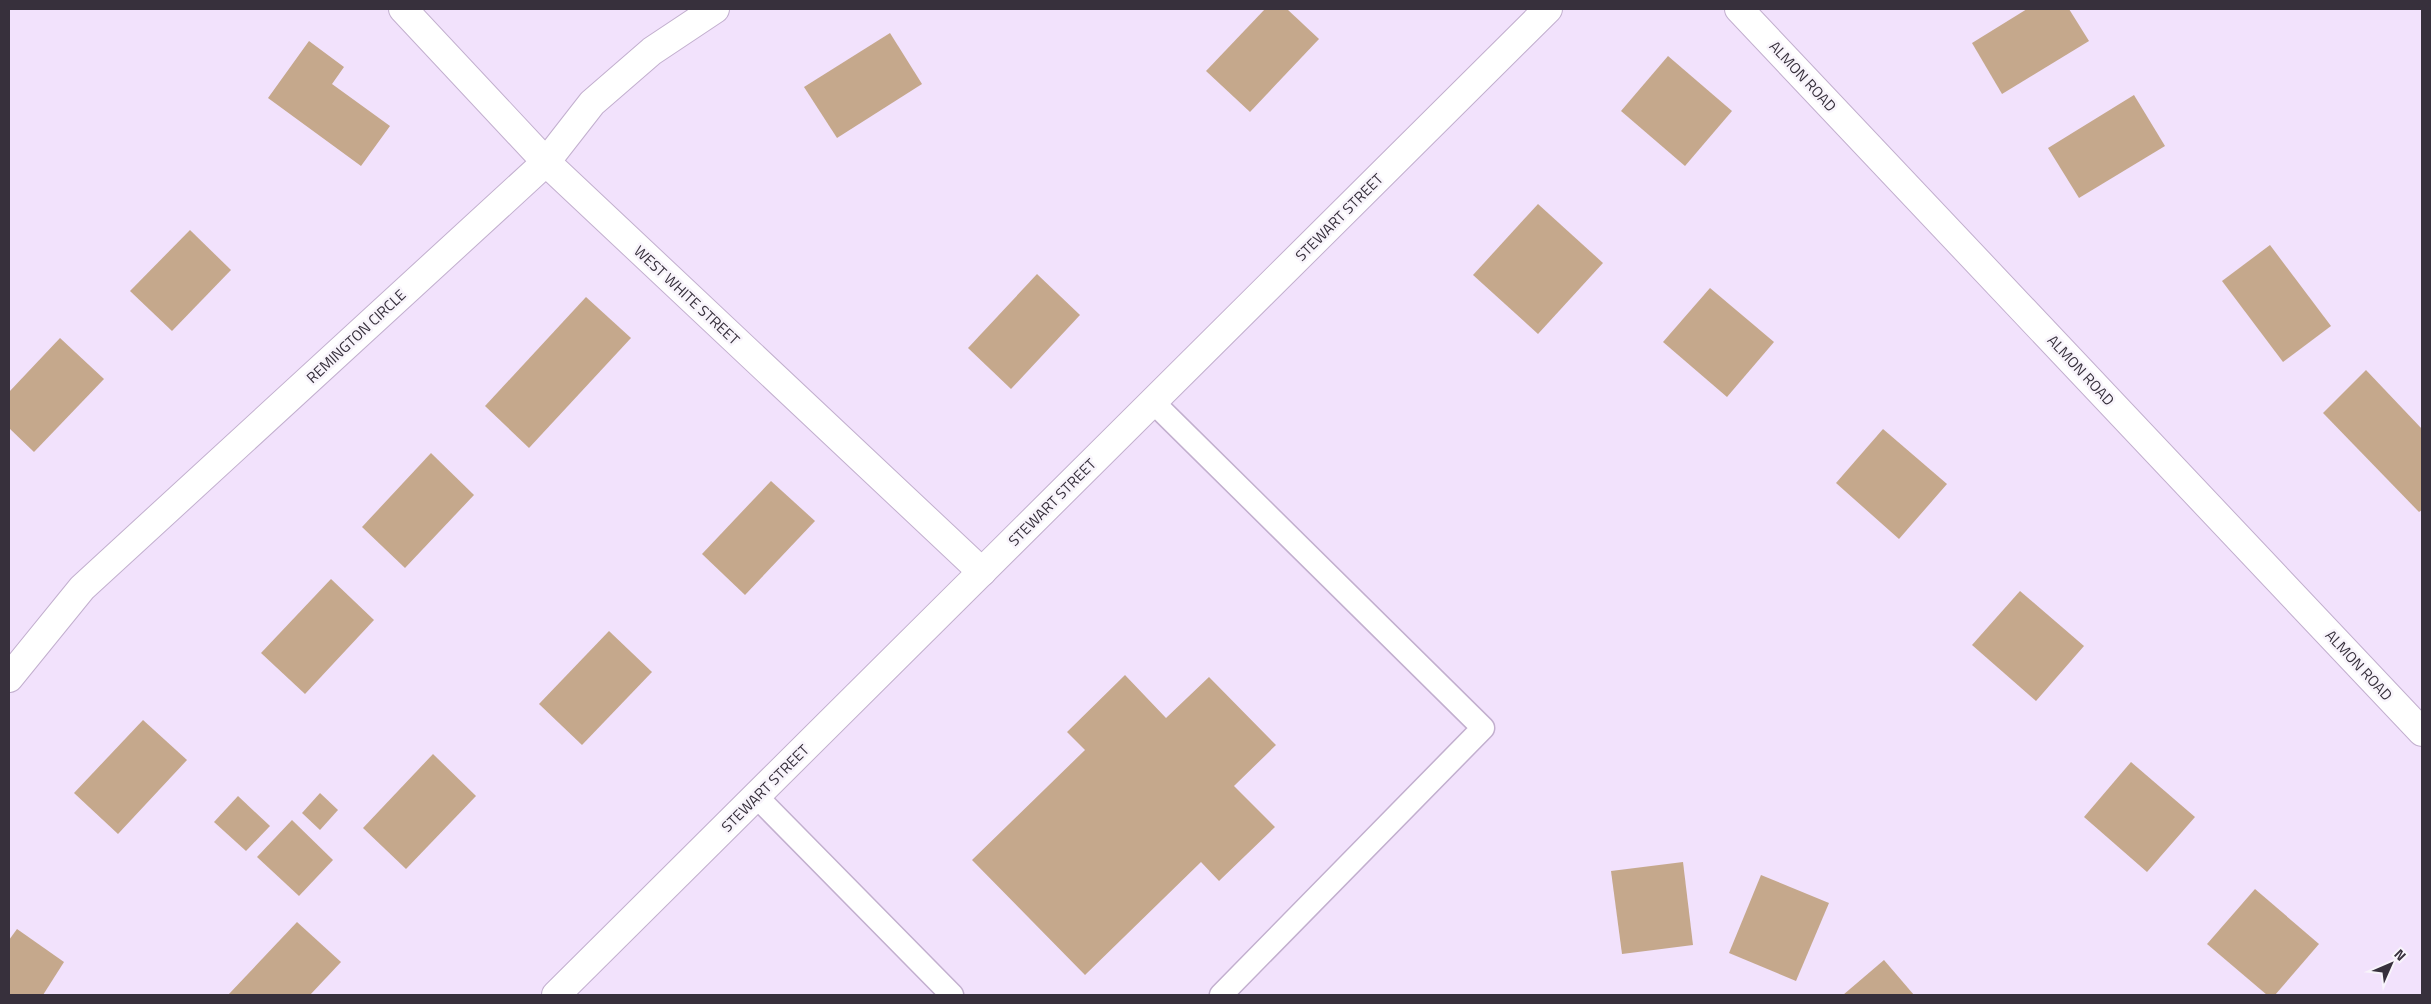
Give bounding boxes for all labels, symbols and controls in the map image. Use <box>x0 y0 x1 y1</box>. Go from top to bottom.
street label: ALMON ROAD <box>1764 35 1842 117</box>
street label: STEWART STREET <box>1290 168 1388 266</box>
street label: WEST WHITE STREET <box>629 240 745 350</box>
street label: REMINGTON CIRCLE <box>301 284 411 388</box>
street label: ALMON ROAD <box>2042 329 2120 411</box>
street label: STEWART STREET <box>1003 453 1101 551</box>
street label: ALMON ROAD <box>2320 624 2398 706</box>
street label: STEWART STREET <box>716 739 814 837</box>
north arrow <box>2366 939 2416 989</box>
text: N <box>2390 944 2411 965</box>

